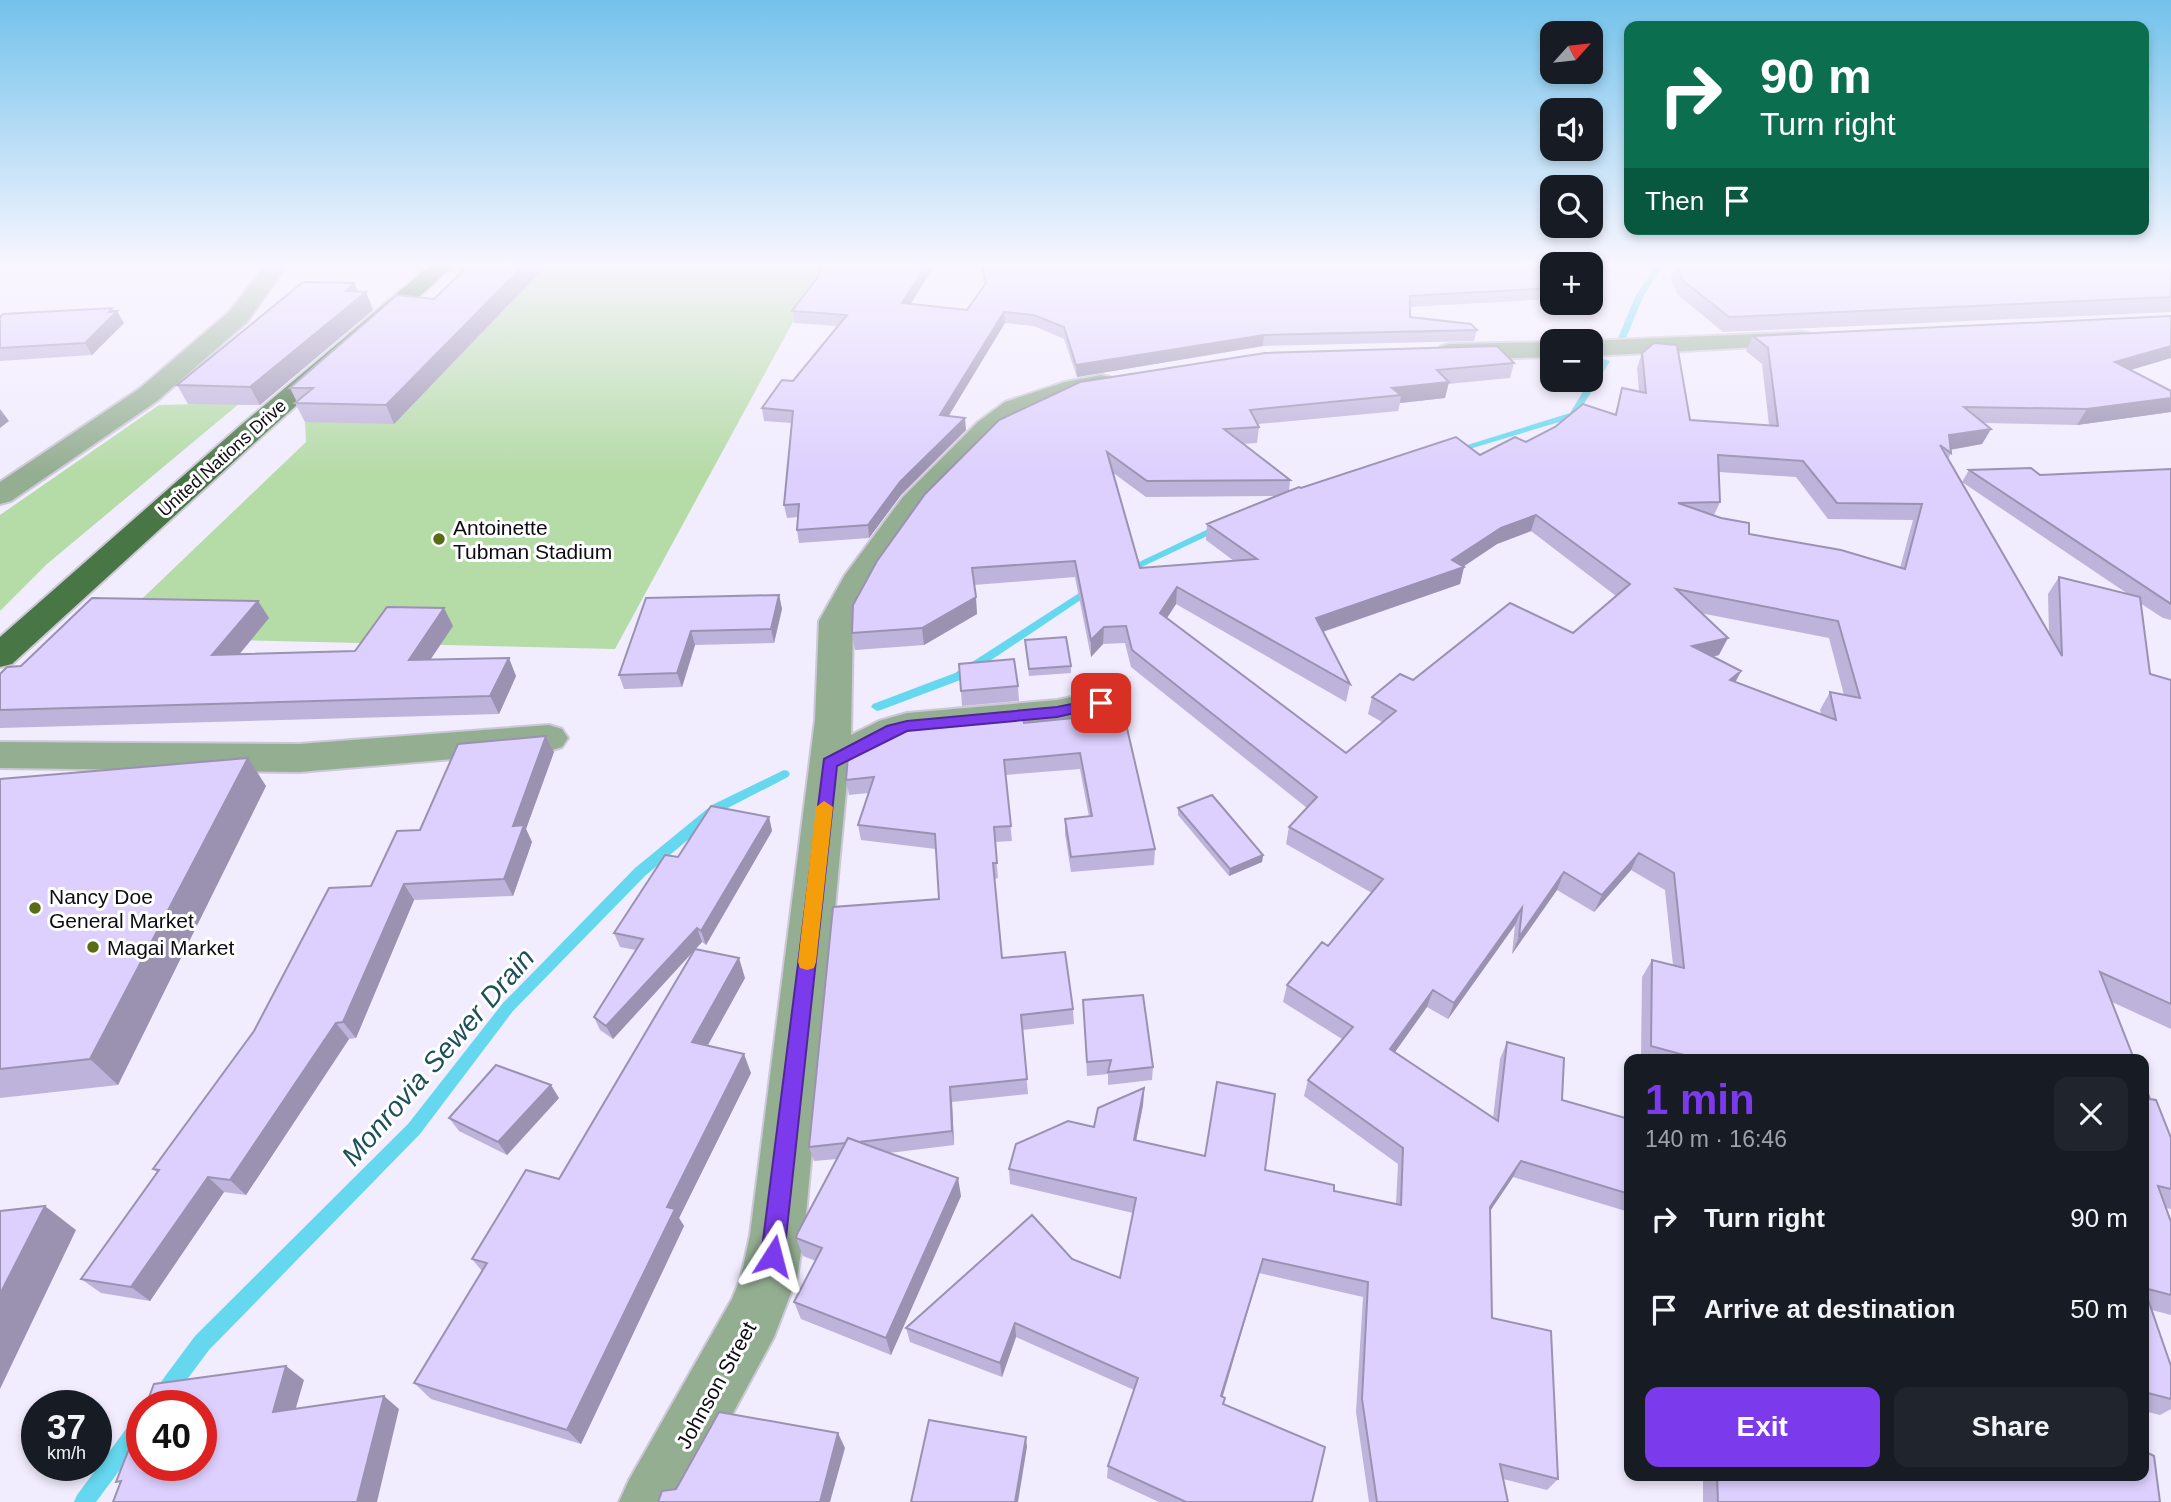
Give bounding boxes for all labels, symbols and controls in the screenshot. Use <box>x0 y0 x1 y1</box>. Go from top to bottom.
north arrow <box>1540 21 1603 84</box>
map controls <box>1540 21 1603 392</box>
icon: right <box>1645 49 1736 140</box>
text: 90 m <box>1760 49 1872 103</box>
button: sound <box>1540 98 1603 161</box>
text: Turn right <box>1760 106 1896 142</box>
button: search <box>1540 175 1603 238</box>
icon: arrive <box>1718 182 1756 220</box>
text: Then <box>1645 186 1704 216</box>
button: + <box>1540 252 1603 315</box>
button: − <box>1540 329 1603 392</box>
street label: United Nations Drive <box>154 395 290 521</box>
place label: Antoinette Tubman Stadium <box>453 516 612 563</box>
marker: Antoinette Tubman Stadium <box>431 531 447 547</box>
pin <box>1071 673 1131 733</box>
icon: arrive <box>1082 684 1120 722</box>
place label: Nancy Doe General Market <box>49 885 194 932</box>
marker: Nancy Doe General Market <box>27 900 43 916</box>
place label: Magai Market <box>107 936 234 959</box>
marker: Magai Market <box>85 939 101 955</box>
water label: Monrovia Sewer Drain <box>335 942 541 1172</box>
text: 1 min <box>1645 1076 1755 1123</box>
button: close <box>2054 1077 2128 1151</box>
text: 140 m · 16:46 <box>1645 1126 1787 1152</box>
icon: right <box>1645 1200 1683 1238</box>
text: Turn right <box>1704 1203 1825 1233</box>
text: 90 m <box>2070 1203 2128 1233</box>
position arrow <box>736 1219 810 1293</box>
icon: arrive <box>1645 1291 1683 1329</box>
text: Arrive at destination <box>1704 1294 1955 1324</box>
text: 50 m <box>2070 1294 2128 1324</box>
street label: Johnson Street <box>672 1318 760 1452</box>
button: Exit <box>1645 1387 1880 1467</box>
button: Share <box>1894 1387 2128 1467</box>
speed limit sign: 40 <box>126 1390 217 1481</box>
text: 37 <box>47 1407 86 1446</box>
text: km/h <box>47 1443 86 1463</box>

